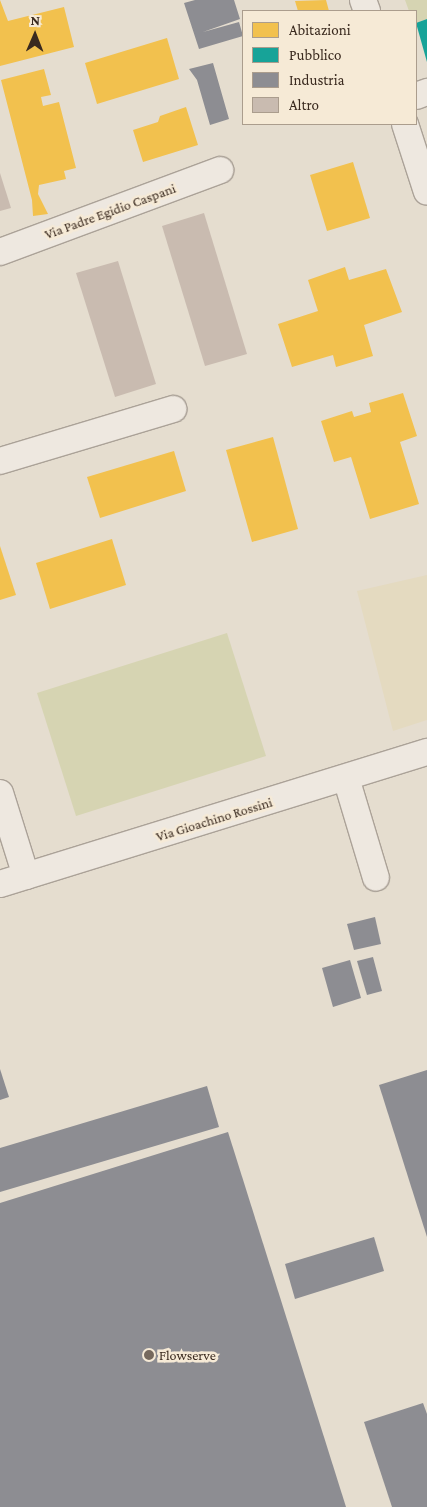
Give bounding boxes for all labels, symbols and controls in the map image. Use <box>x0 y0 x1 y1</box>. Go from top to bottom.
north arrow <box>10 10 60 60</box>
legend <box>242 10 417 125</box>
text: N <box>30 12 40 28</box>
text: Abitazioni <box>289 22 351 38</box>
text: Pubblico <box>289 47 341 63</box>
text: Industria <box>289 72 345 88</box>
text: Altro <box>289 97 319 113</box>
street label: Via Padre Egidio Caspani <box>42 179 178 243</box>
street label: Via Gioachino Rossini <box>154 793 274 845</box>
place label: Flowserve <box>159 1347 216 1363</box>
marker: Flowserve <box>143 1349 155 1361</box>

